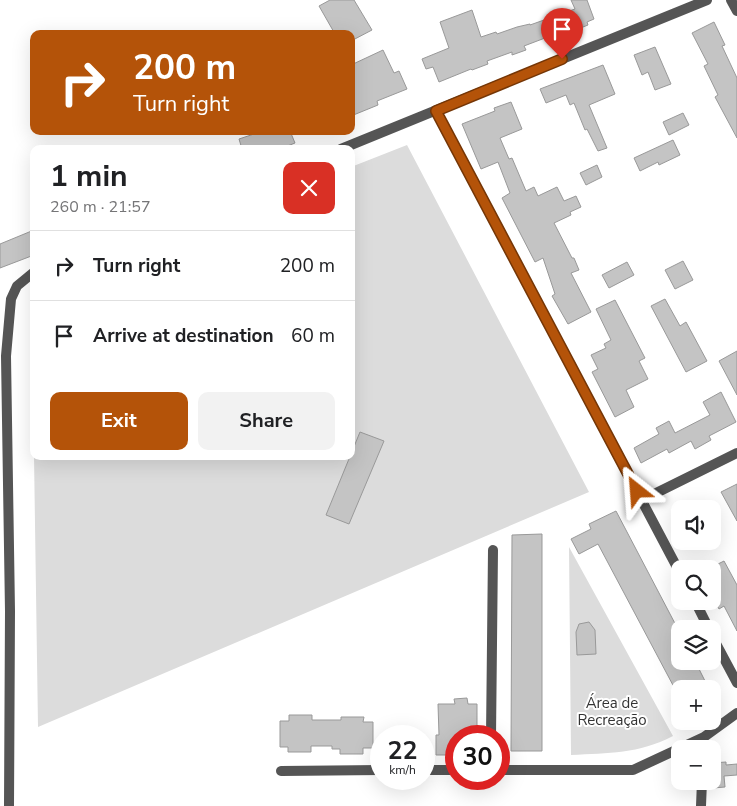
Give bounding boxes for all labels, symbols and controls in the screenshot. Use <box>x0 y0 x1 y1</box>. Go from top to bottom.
pin <box>541 8 583 59</box>
icon: arrive <box>548 15 576 43</box>
text: 200 m <box>133 44 236 91</box>
icon: right <box>50 50 115 115</box>
text: Turn right <box>133 89 229 119</box>
text: 1 min <box>50 156 128 197</box>
button: close <box>283 162 335 214</box>
text: 260 m · 21:57 <box>50 196 151 218</box>
icon: right <box>50 252 78 280</box>
text: Turn right <box>93 253 180 279</box>
text: 200 m <box>280 253 335 279</box>
icon: arrive <box>50 322 78 350</box>
text: Arrive at destination <box>93 323 274 349</box>
text: 60 m <box>291 323 335 349</box>
button: Exit <box>50 392 188 450</box>
button: Share <box>198 392 335 450</box>
position arrow <box>610 464 662 516</box>
map controls <box>671 500 721 790</box>
button: sound <box>671 500 721 550</box>
button: search <box>671 560 721 610</box>
button: layers <box>671 620 721 670</box>
button: + <box>671 680 721 730</box>
park label: Área de Recreação <box>577 693 647 730</box>
speed limit sign: 30 <box>445 725 510 790</box>
text: 22 <box>387 734 418 768</box>
button: − <box>671 740 721 790</box>
text: km/h <box>389 762 416 778</box>

